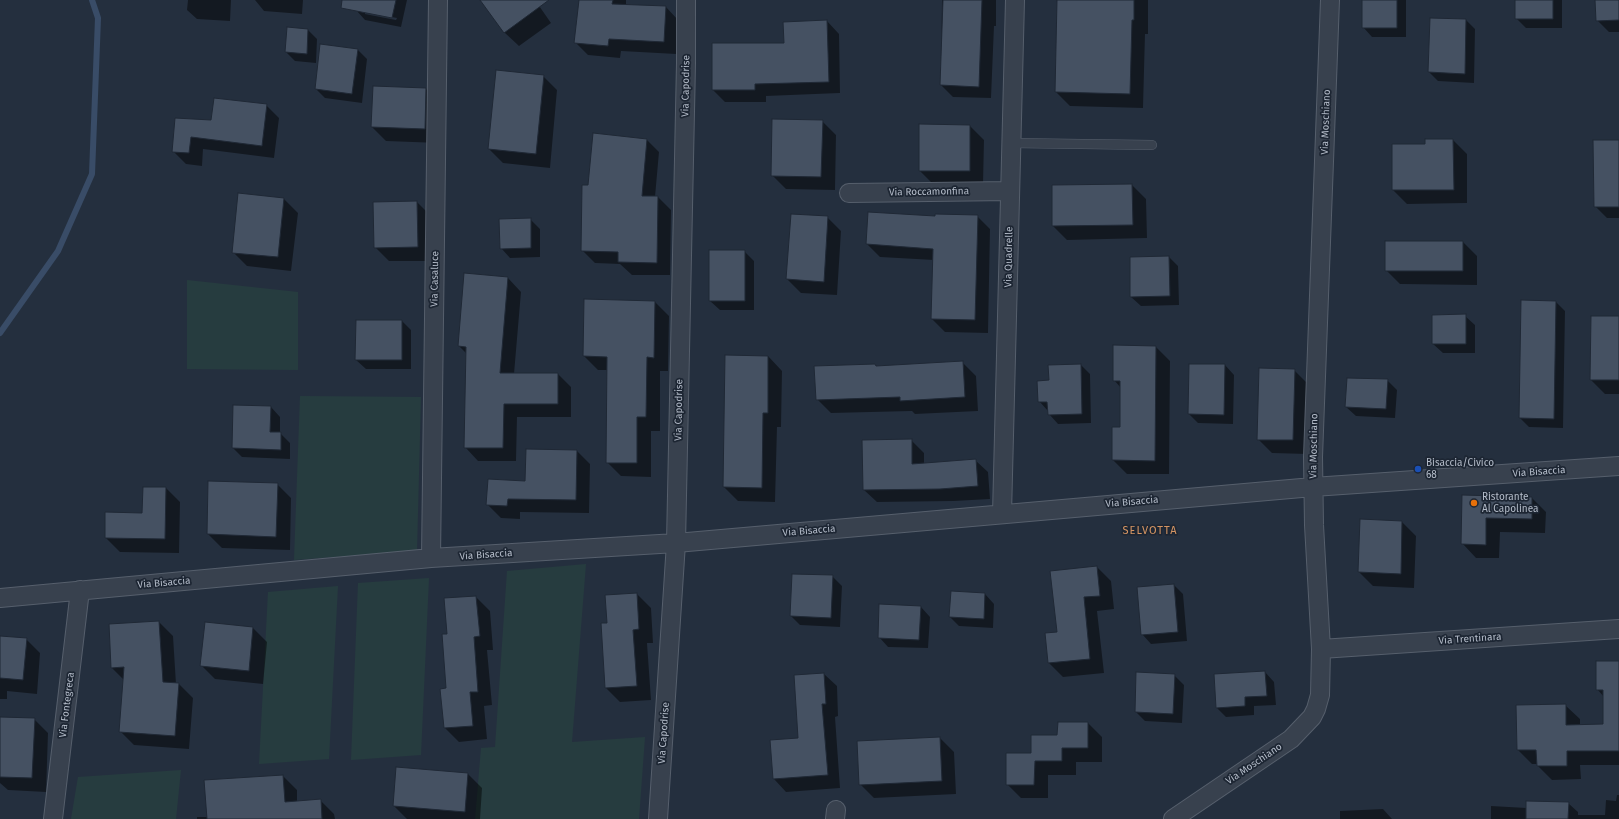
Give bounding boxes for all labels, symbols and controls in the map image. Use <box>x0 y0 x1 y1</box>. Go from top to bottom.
street label: Via Capodrise <box>679 55 693 117</box>
street label: Via Moschiano <box>1319 89 1333 155</box>
street label: Via Roccamonfina <box>889 185 969 199</box>
street label: Via Quadrelle <box>1002 226 1016 288</box>
street label: Via Casaluce <box>429 251 441 307</box>
street label: Via Capodrise <box>672 379 686 441</box>
street label: Via Moschiano <box>1307 413 1321 479</box>
place label: Bisaccia/Civico 68 <box>1426 457 1494 480</box>
marker: Bisaccia/Civico 68 <box>1413 464 1423 474</box>
street label: Via Bisaccia <box>1512 464 1566 480</box>
place label: Ristorante Al Capolinea <box>1482 491 1538 514</box>
street label: Via Bisaccia <box>1105 494 1159 510</box>
marker: Ristorante Al Capolinea <box>1469 498 1479 508</box>
street label: Via Bisaccia <box>782 523 836 539</box>
district label: SELVOTTA <box>1123 524 1177 538</box>
street label: Via Bisaccia <box>459 547 513 563</box>
street label: Via Bisaccia <box>137 575 191 591</box>
street label: Via Trentinara <box>1438 631 1502 647</box>
street label: Via Fontegreca <box>57 672 77 738</box>
street label: Via Capodrise <box>656 702 672 764</box>
street label: Via Moschiano <box>1224 741 1284 787</box>

